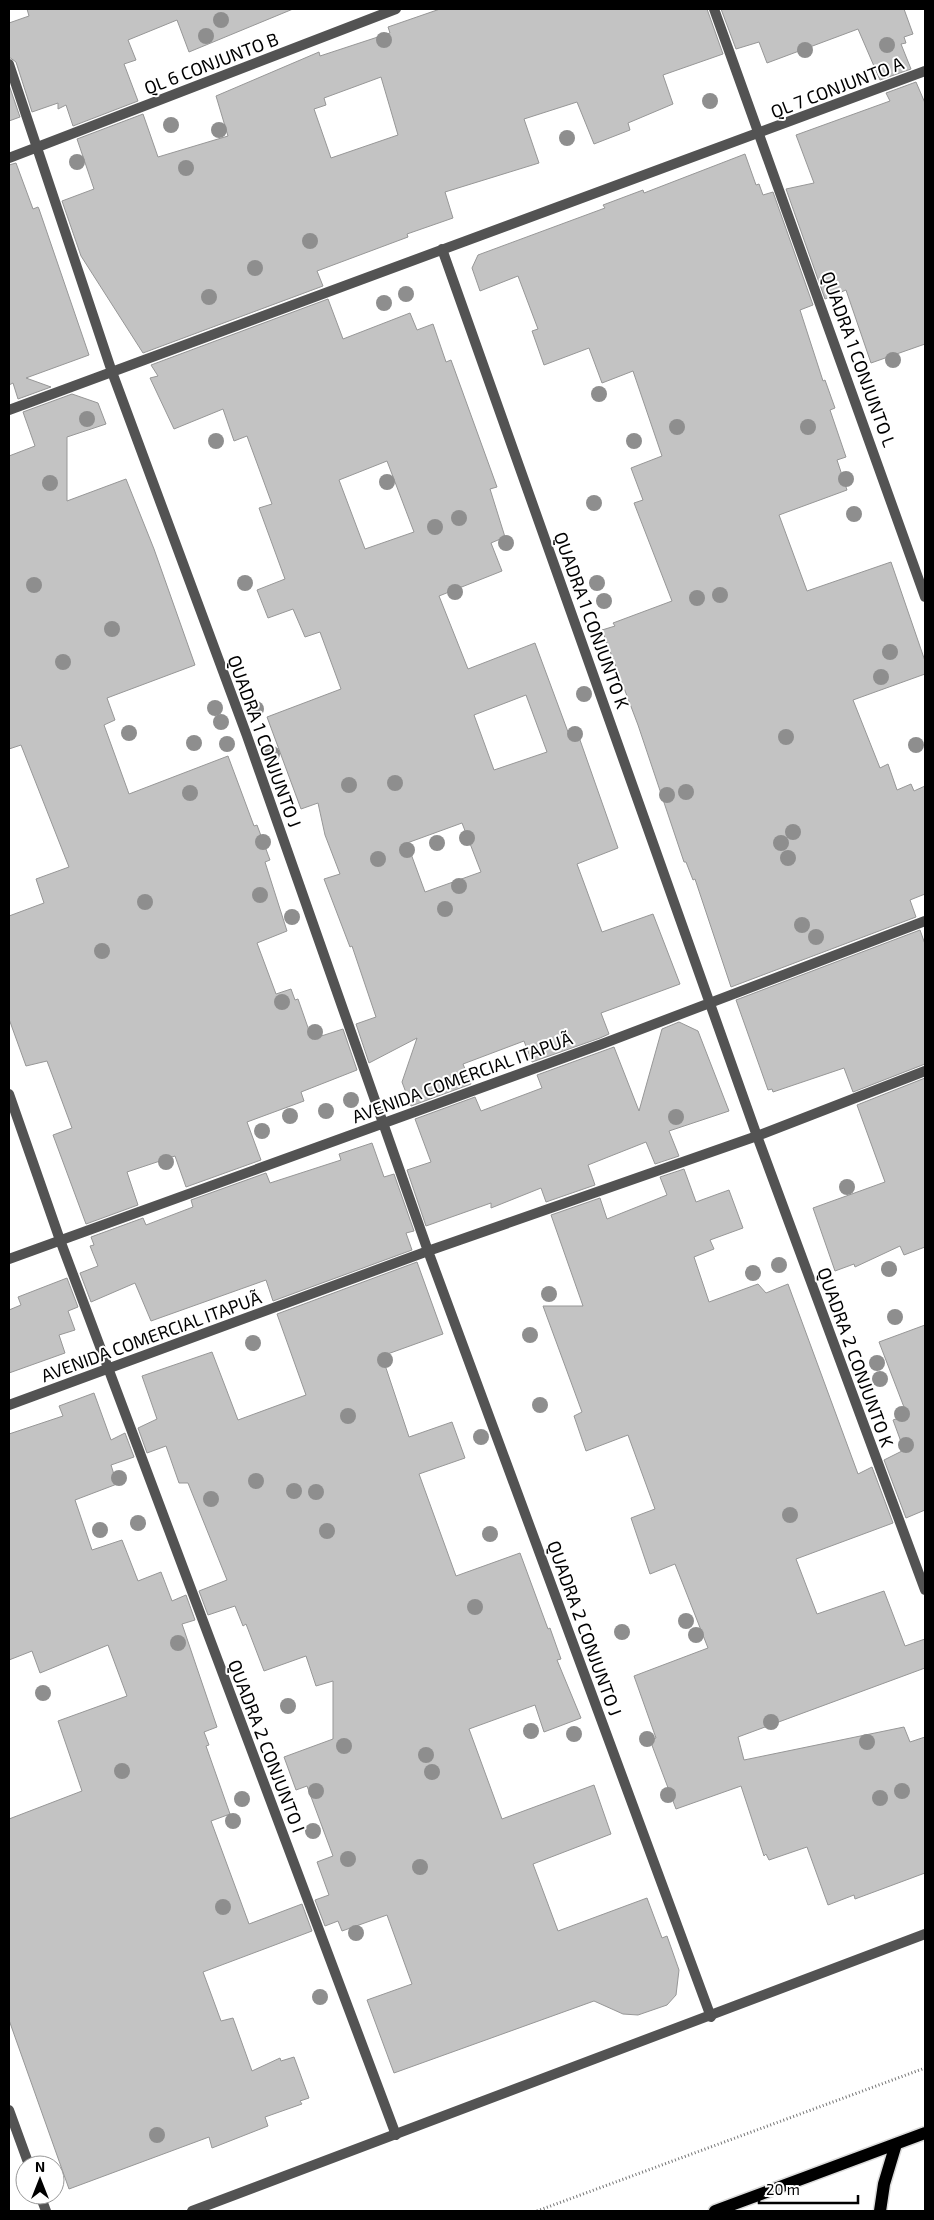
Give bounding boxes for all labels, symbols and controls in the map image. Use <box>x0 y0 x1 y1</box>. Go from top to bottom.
street label: QL 6 CONJUNTO B <box>141 27 281 99</box>
street label: QL 7 CONJUNTO A <box>767 51 907 122</box>
street label: QUADRA 1 CONJUNTO L <box>817 268 901 450</box>
street label: QUADRA 1 CONJUNTO K <box>550 529 634 712</box>
street label: QUADRA 1 CONJUNTO J <box>224 652 306 830</box>
street label: AVENIDA COMERCIAL ITAPUÃ <box>349 1027 576 1127</box>
street label: QUADRA 2 CONJUNTO K <box>813 1264 899 1450</box>
street label: AVENIDA COMERCIAL ITAPUÃ <box>38 1286 265 1386</box>
street label: QUADRA 2 CONJUNTO J <box>543 1537 627 1719</box>
street label: QUADRA 2 CONJUNTO I <box>224 1656 310 1836</box>
north arrow <box>15 2155 65 2205</box>
text: N <box>35 2158 45 2175</box>
scale bar <box>759 2172 858 2204</box>
text: 20 m <box>766 2180 800 2198</box>

